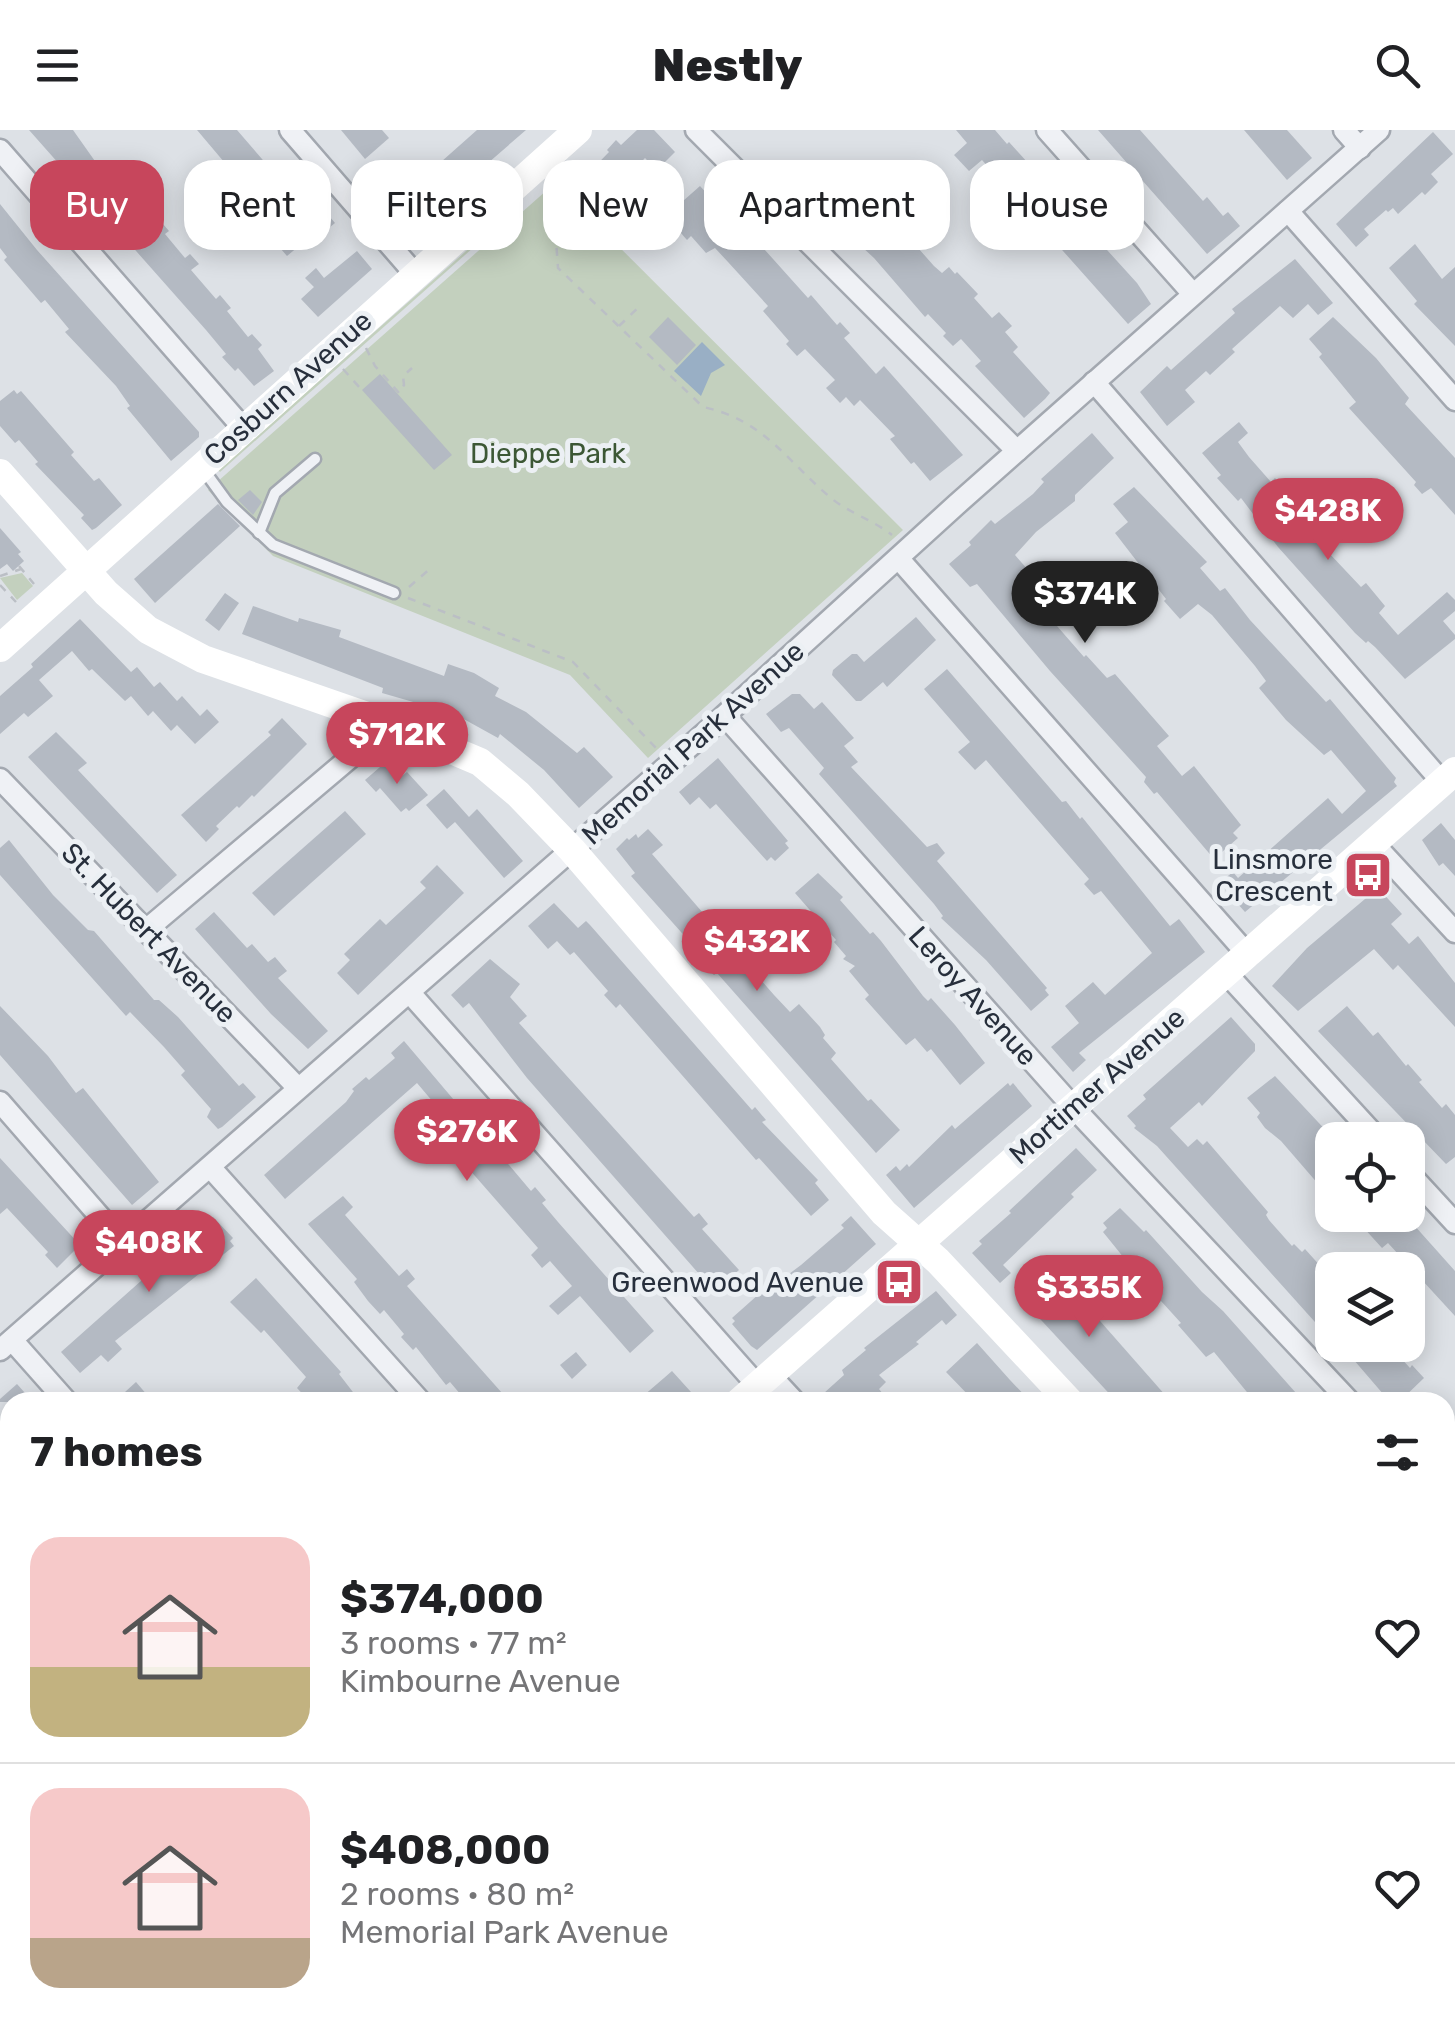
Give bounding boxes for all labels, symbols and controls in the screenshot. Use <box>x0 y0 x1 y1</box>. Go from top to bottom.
icon: menu <box>30 38 85 93</box>
icon: search <box>1370 38 1425 93</box>
text: Nestly <box>653 39 802 92</box>
chip: Buy <box>30 160 164 250</box>
chip: Rent <box>184 160 331 250</box>
chip: Filters <box>351 160 523 250</box>
chip: New <box>543 160 684 250</box>
chip: Apartment <box>704 160 950 250</box>
chip: House <box>970 160 1144 250</box>
street label: Cosburn Avenue <box>197 304 379 472</box>
park label: Dieppe Park <box>470 437 627 470</box>
pin: $428K <box>1258 478 1398 563</box>
text: $428K <box>1275 491 1381 529</box>
pin: $374K <box>1015 561 1155 646</box>
text: $374K <box>1034 574 1136 612</box>
street label: Memorial Park Avenue <box>575 635 811 851</box>
pin: $712K <box>327 702 467 787</box>
text: $712K <box>348 715 446 753</box>
street label: St. Hubert Avenue <box>55 836 243 1030</box>
place label: Linsmore Crescent <box>1212 843 1333 908</box>
bus stop icon: Linsmore Crescent <box>1342 849 1394 901</box>
pin: $432K <box>687 909 827 994</box>
street label: Leroy Avenue <box>902 920 1044 1072</box>
text: $432K <box>704 922 810 960</box>
street label: Mortimer Avenue <box>1003 1001 1191 1171</box>
pin: $276K <box>397 1099 537 1184</box>
text: $276K <box>416 1112 518 1150</box>
map controls <box>1315 1122 1425 1362</box>
button: locate <box>1315 1122 1425 1232</box>
pin: $408K <box>79 1210 219 1295</box>
text: $408K <box>95 1223 203 1261</box>
button: layers <box>1315 1252 1425 1362</box>
pin: $335K <box>1019 1255 1159 1340</box>
bus stop icon: Greenwood Avenue <box>873 1256 925 1308</box>
place label: Greenwood Avenue <box>611 1266 864 1299</box>
text: $335K <box>1036 1268 1142 1306</box>
icon: filters <box>1370 1425 1425 1480</box>
text: 7 homes <box>30 1427 203 1477</box>
text: $374,000 <box>340 1574 544 1624</box>
icon: home <box>110 1577 230 1697</box>
icon: heart <box>1370 1610 1425 1665</box>
text: 3 rooms · 77 m² <box>340 1624 567 1662</box>
text: Kimbourne Avenue <box>340 1662 621 1700</box>
text: $408,000 <box>340 1825 551 1875</box>
icon: home <box>110 1828 230 1948</box>
icon: heart <box>1370 1861 1425 1916</box>
text: 2 rooms · 80 m² <box>340 1875 574 1913</box>
text: Memorial Park Avenue <box>340 1913 669 1951</box>

